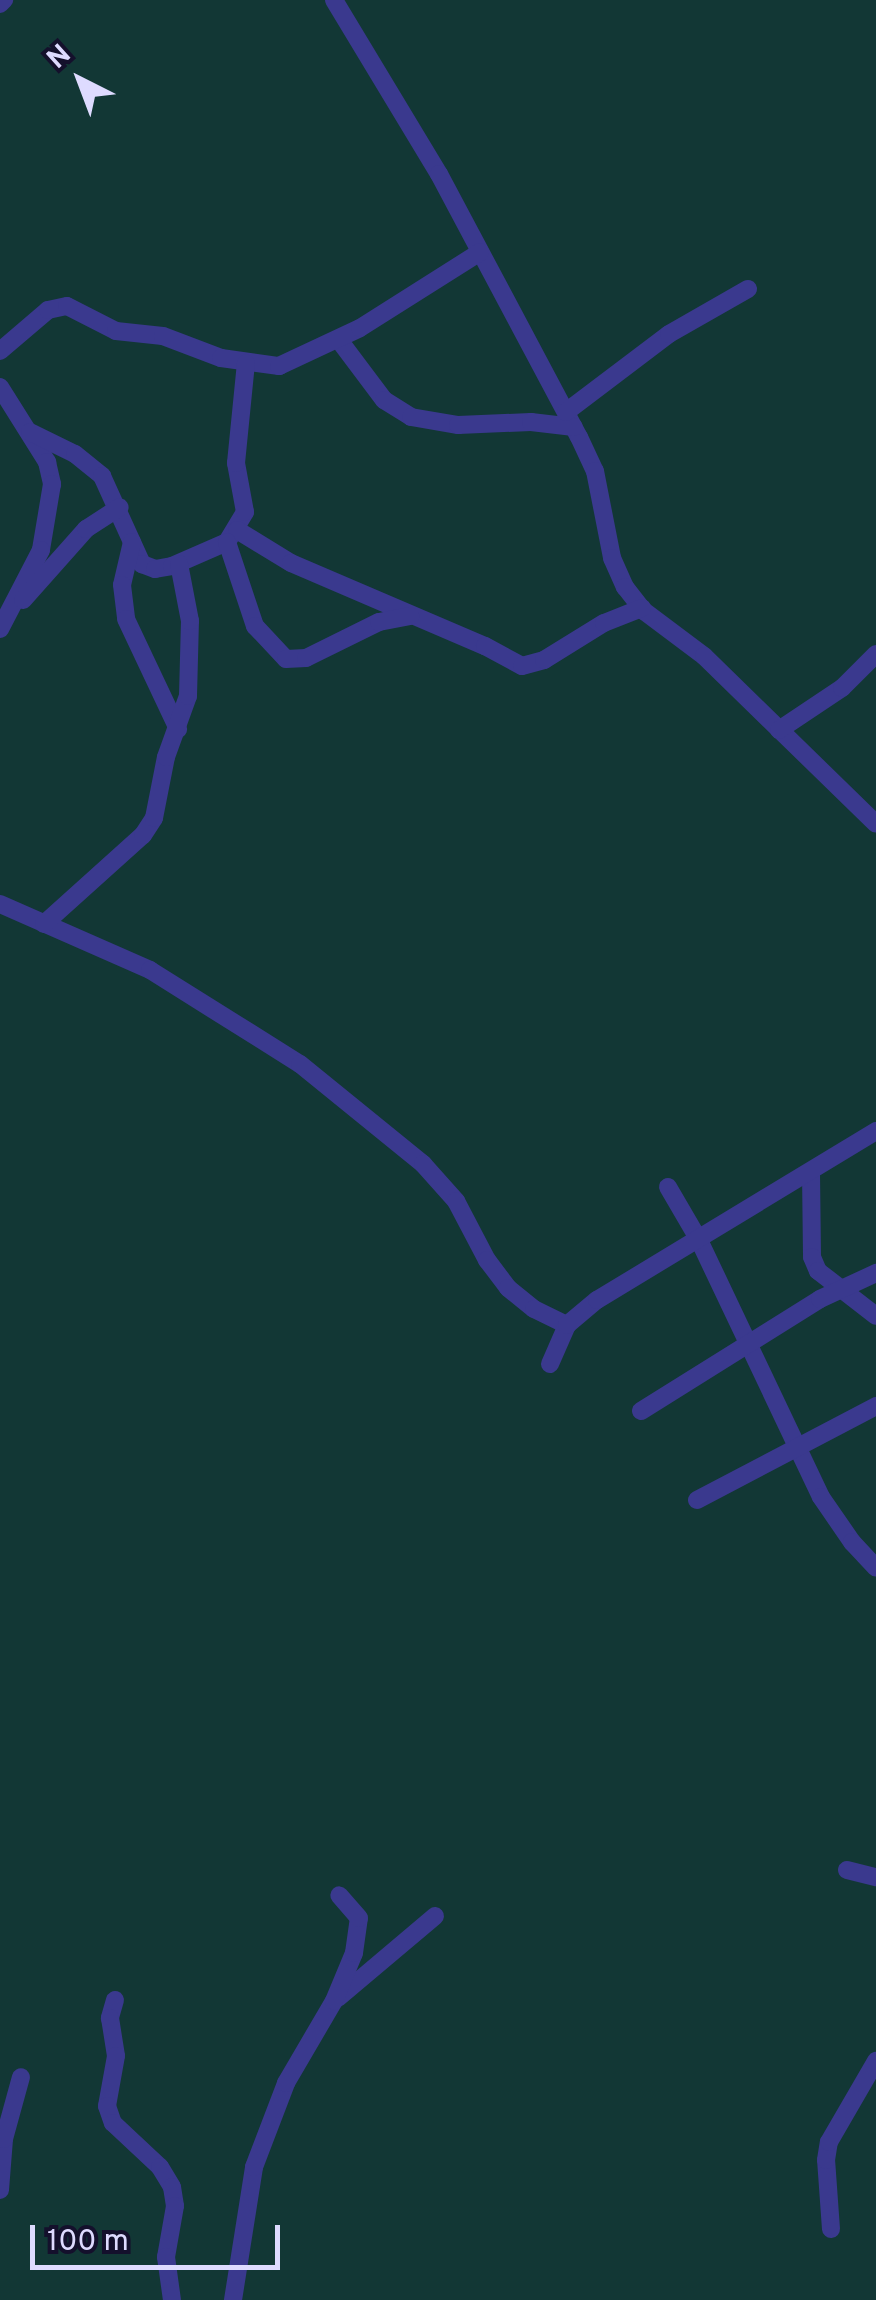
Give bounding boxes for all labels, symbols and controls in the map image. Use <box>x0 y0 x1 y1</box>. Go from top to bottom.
north arrow <box>30 30 130 130</box>
text: N <box>40 38 79 78</box>
scale bar <box>35 2205 285 2267</box>
text: 100 m <box>47 2224 129 2261</box>

